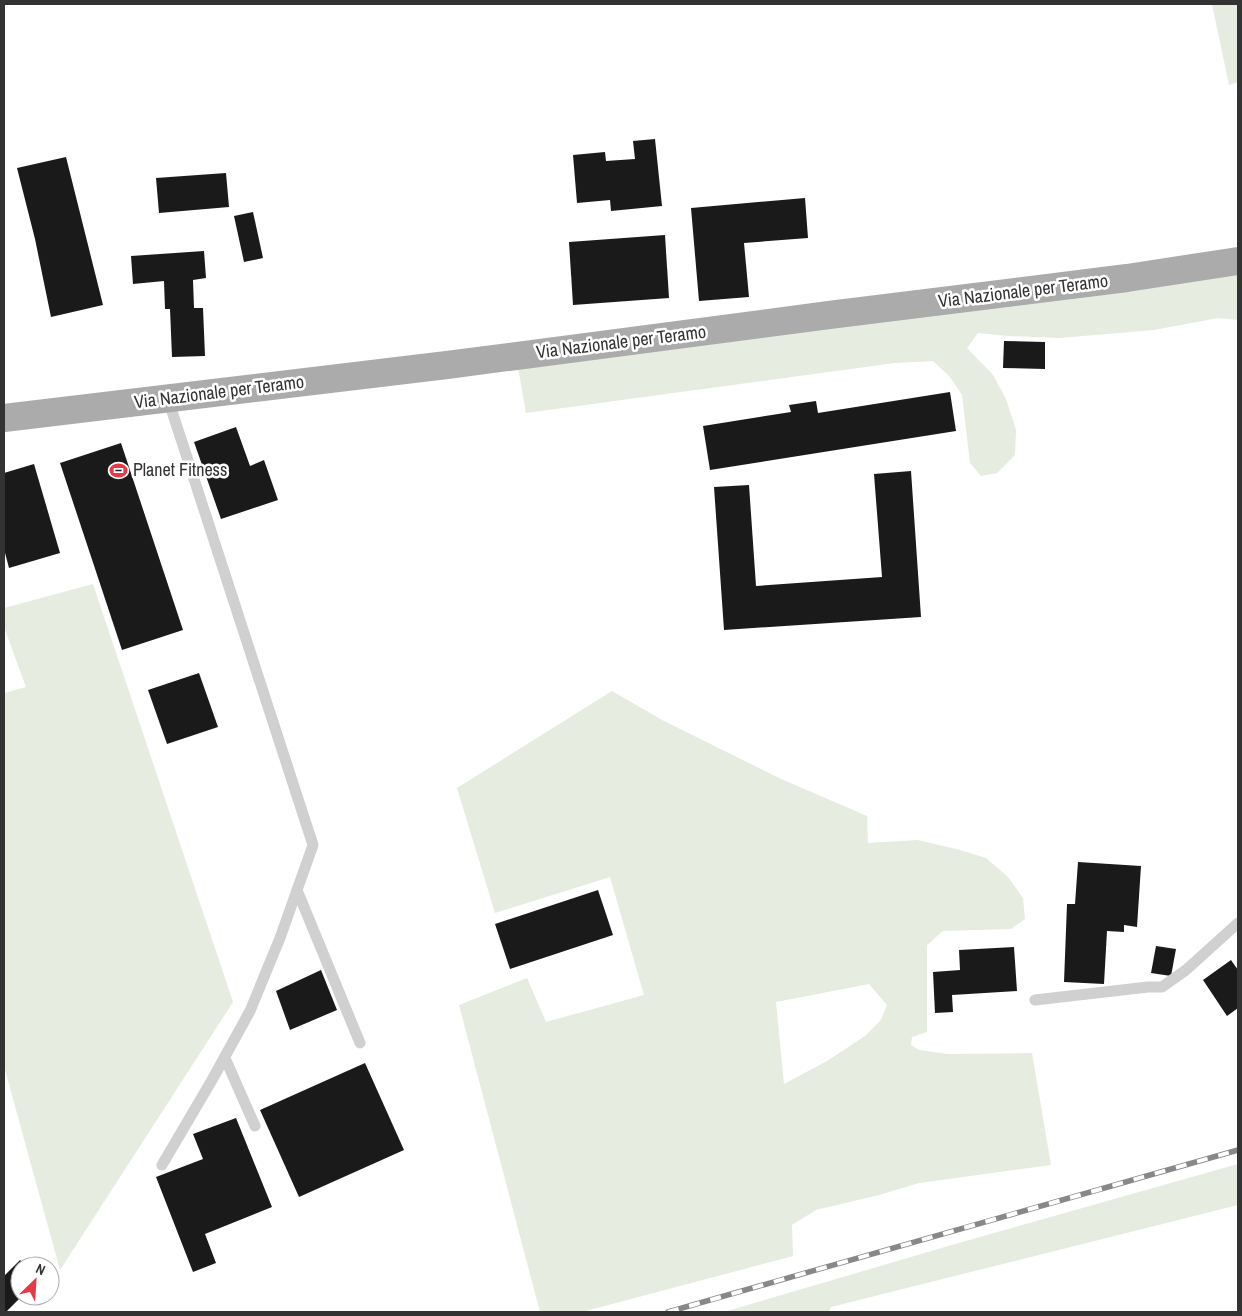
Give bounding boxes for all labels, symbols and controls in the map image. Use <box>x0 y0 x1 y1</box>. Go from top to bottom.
street label: Via Nazionale per Teramo <box>937 268 1109 313</box>
street label: Via Nazionale per Teramo <box>535 319 707 364</box>
street label: Via Nazionale per Teramo <box>133 369 305 414</box>
place label: Planet Fitness <box>133 457 227 482</box>
sports icon: Planet Fitness <box>109 460 129 480</box>
north arrow <box>10 1256 60 1306</box>
text: N <box>33 1259 48 1279</box>

